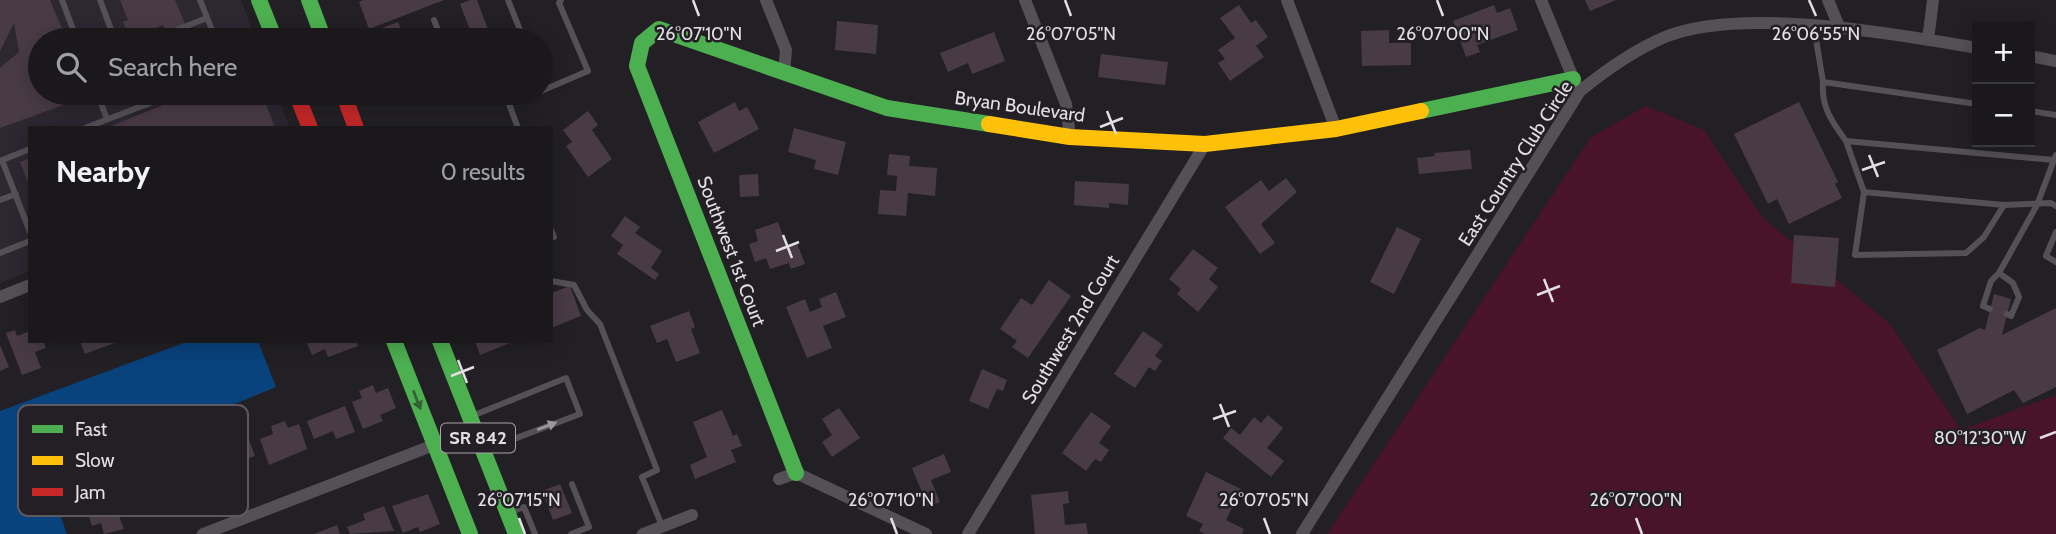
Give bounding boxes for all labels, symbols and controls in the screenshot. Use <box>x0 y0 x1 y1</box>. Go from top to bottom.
map controls <box>1972 21 2035 147</box>
button: + <box>1972 21 2035 84</box>
text: 26°07'10"N <box>656 23 742 45</box>
text: 26°07'05"N <box>1026 23 1116 45</box>
text: 26°07'00"N <box>1397 23 1489 45</box>
text: 26°06'55"N <box>1772 23 1860 45</box>
search box <box>28 28 553 105</box>
icon: search <box>52 48 90 86</box>
text: Search here <box>108 51 237 83</box>
street label: East Country Club Circle <box>1453 76 1578 250</box>
button: − <box>1972 84 2035 147</box>
street label: Bryan Boulevard <box>953 86 1086 127</box>
text: Nearby <box>56 153 150 190</box>
text: 0 results <box>441 158 525 186</box>
street label: Southwest 1st Court <box>692 173 771 330</box>
street label: Southwest 2nd Court <box>1017 250 1124 408</box>
one-way arrow <box>411 390 422 411</box>
legend <box>18 405 248 516</box>
text: Fast <box>75 418 108 441</box>
one-way arrow <box>537 421 558 432</box>
road number: SR 842 <box>441 424 515 452</box>
text: 80°12'30"W <box>1934 427 2026 449</box>
text: Slow <box>75 449 115 472</box>
text: Jam <box>74 481 105 504</box>
text: 26°07'15"N <box>477 489 561 511</box>
text: 26°07'10"N <box>848 489 934 511</box>
text: 26°07'05"N <box>1219 489 1309 511</box>
text: 26°07'00"N <box>1590 489 1682 511</box>

